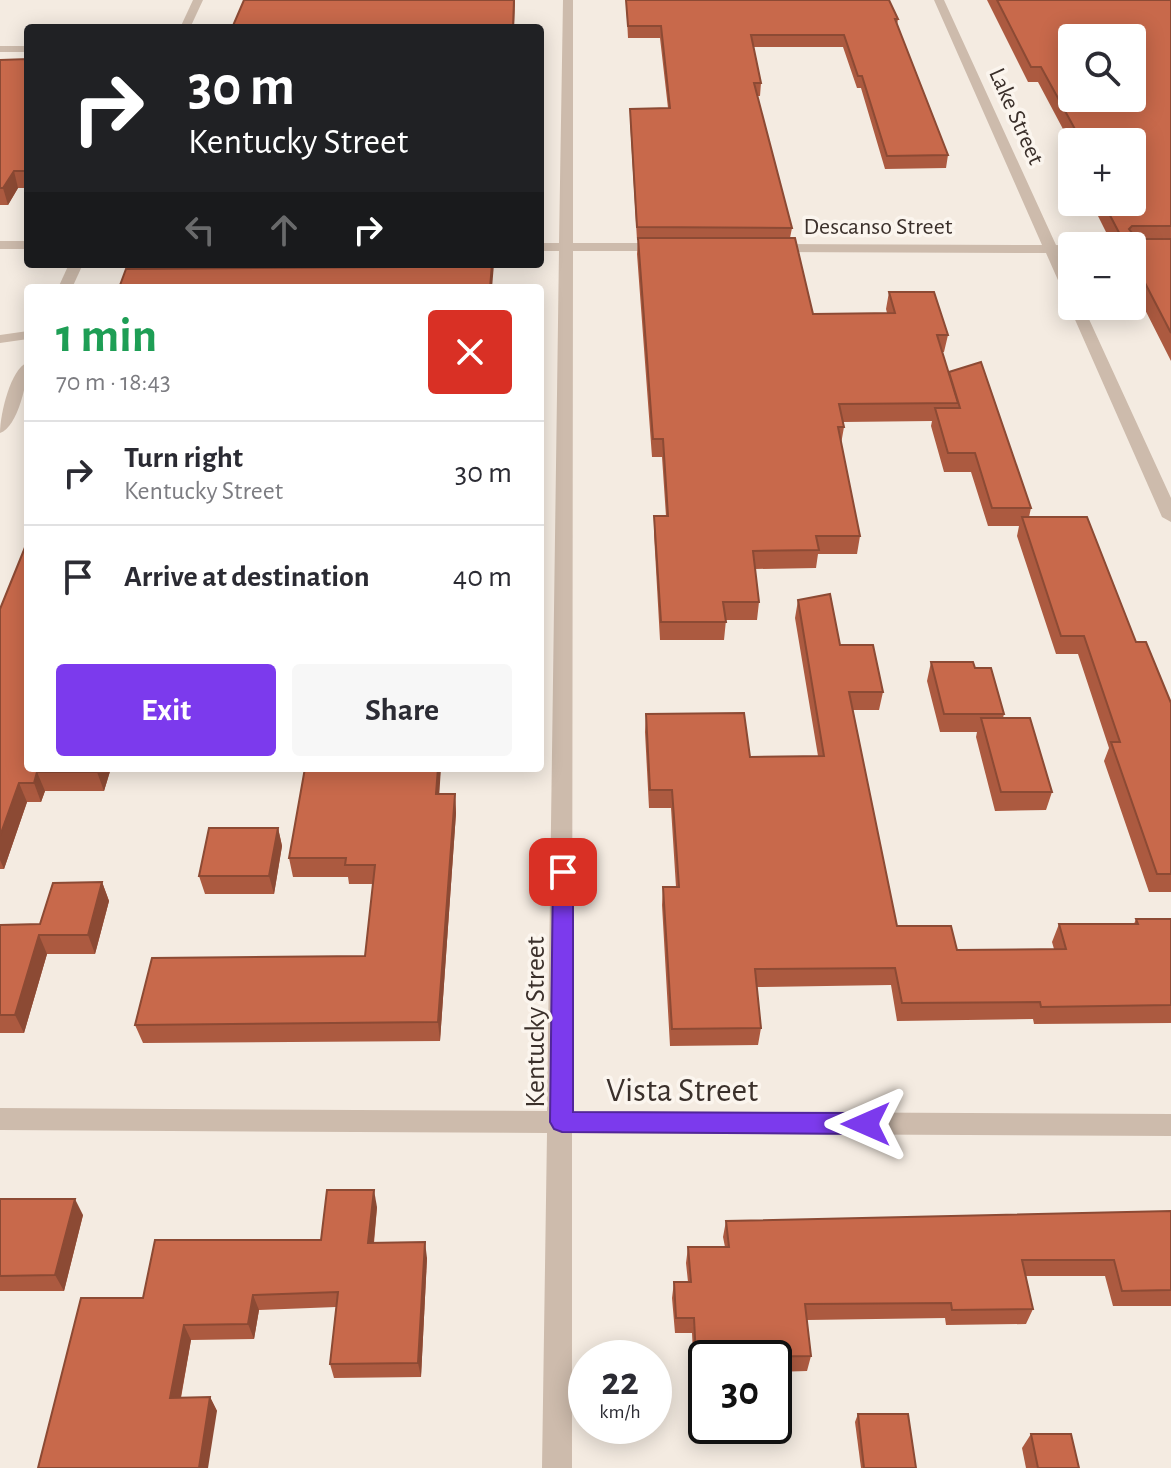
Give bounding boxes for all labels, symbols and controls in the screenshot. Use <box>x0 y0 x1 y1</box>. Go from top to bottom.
map controls <box>1058 24 1146 320</box>
button: search <box>1058 24 1146 112</box>
icon: right <box>56 56 160 160</box>
text: 30 m <box>188 59 295 115</box>
street label: Lake Street <box>984 64 1048 169</box>
text: Kentucky Street <box>188 124 408 160</box>
button: + <box>1058 128 1146 216</box>
icon: left <box>178 208 222 252</box>
icon: ahead <box>262 208 306 252</box>
icon: right <box>346 208 390 252</box>
street label: Descanso Street <box>804 215 953 239</box>
button: − <box>1058 232 1146 320</box>
button: close <box>428 310 512 394</box>
text: 1 min <box>56 313 157 361</box>
text: 70 m · 18:43 <box>56 369 171 395</box>
text: Turn right <box>124 443 243 473</box>
icon: right <box>56 451 100 495</box>
text: 30 m <box>455 458 512 488</box>
text: Kentucky Street <box>124 478 283 504</box>
icon: arrive <box>56 555 100 599</box>
text: Arrive at destination <box>124 562 370 592</box>
text: 40 m <box>453 562 512 592</box>
button: Exit <box>56 664 276 756</box>
button: Share <box>292 664 512 756</box>
pin <box>529 838 597 906</box>
icon: arrive <box>541 850 585 894</box>
street label: Kentucky Street <box>522 936 550 1108</box>
street label: Vista Street <box>606 1074 758 1108</box>
position arrow <box>824 1082 908 1166</box>
speed limit sign: 30 <box>688 1340 792 1444</box>
text: 22 <box>601 1362 639 1402</box>
text: km/h <box>599 1402 641 1422</box>

